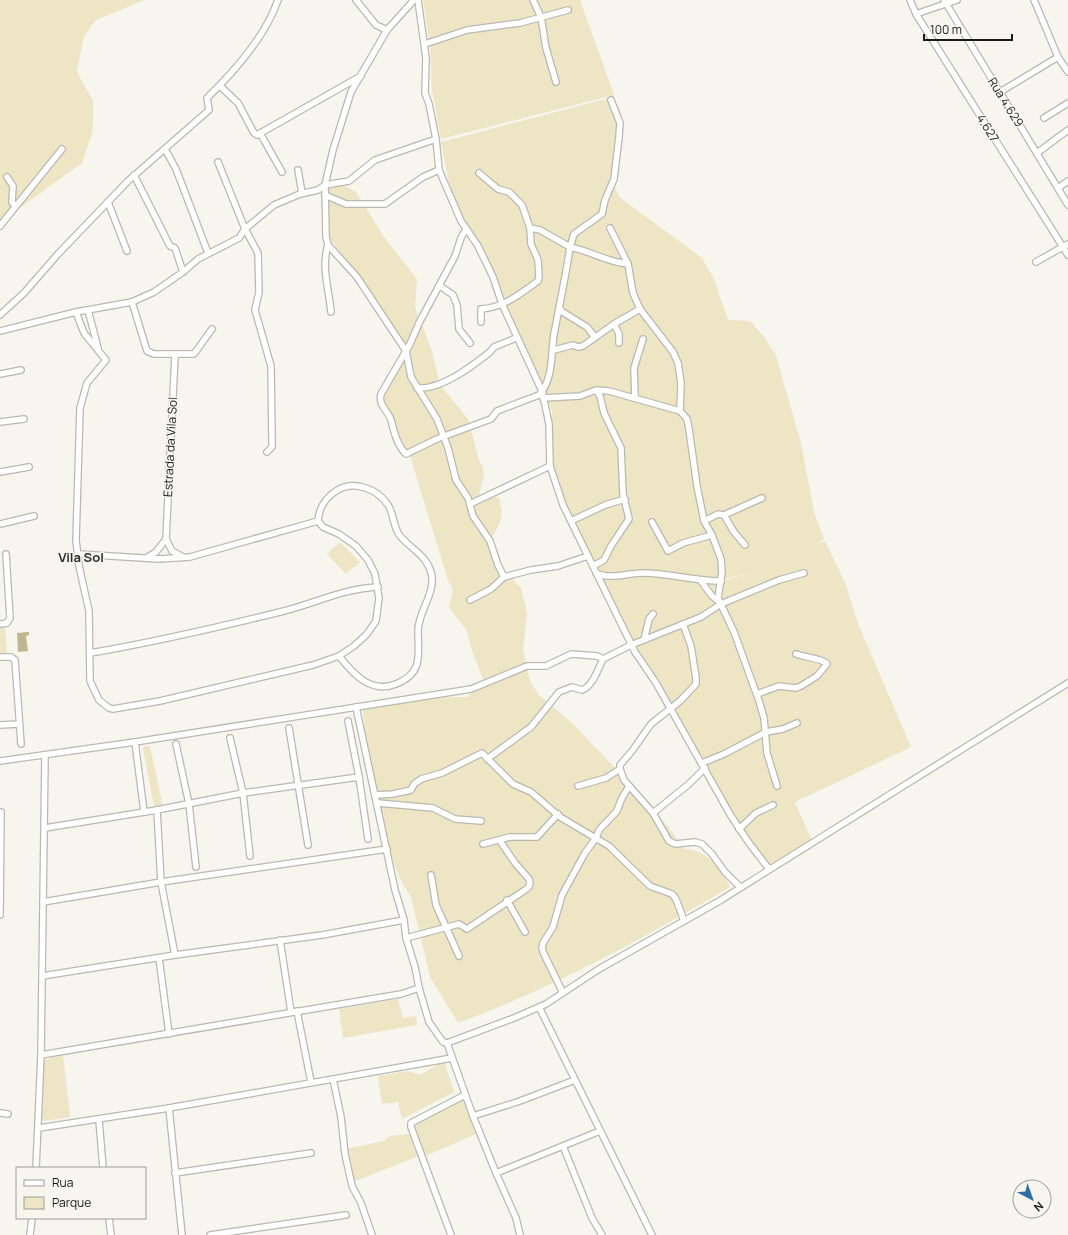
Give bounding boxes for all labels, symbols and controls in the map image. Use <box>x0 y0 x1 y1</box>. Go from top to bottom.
scale bar <box>924 16 1012 42</box>
text: 100 m <box>930 21 962 38</box>
street label: Rua 4.629 <box>984 74 1028 130</box>
street label: 4.627 <box>973 111 1003 145</box>
street label: Estrada da Vila Sol <box>159 397 181 497</box>
district label: Vila Sol <box>58 548 104 566</box>
legend <box>16 1167 146 1219</box>
text: Rua <box>52 1174 73 1191</box>
north arrow <box>1012 1179 1052 1219</box>
text: Parque <box>52 1194 91 1211</box>
text: N <box>1031 1199 1047 1215</box>

